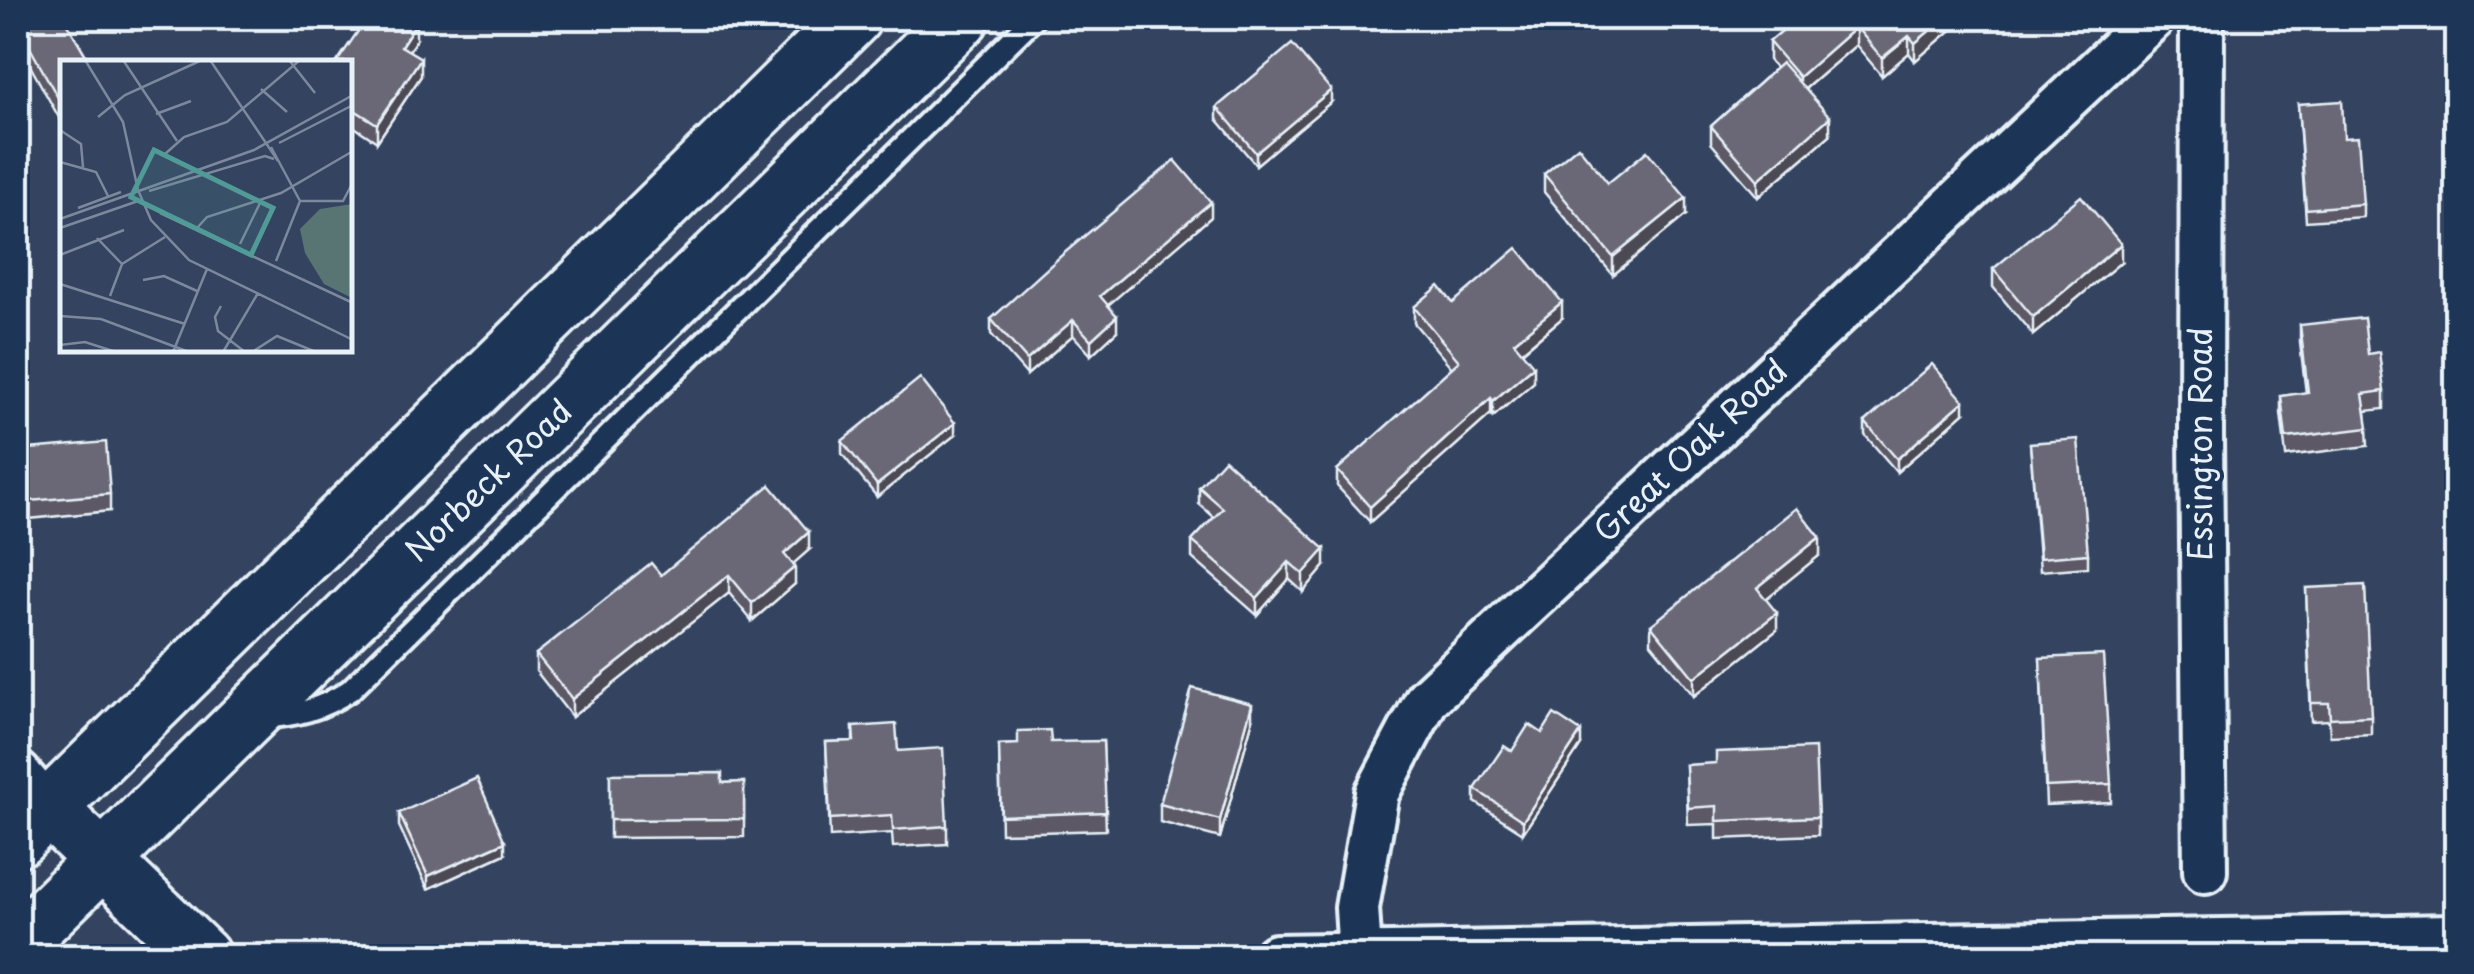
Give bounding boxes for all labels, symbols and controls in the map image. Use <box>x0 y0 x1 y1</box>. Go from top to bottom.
inset map <box>60 60 352 352</box>
street label: Essington Road <box>2175 327 2223 561</box>
street label: Great Oak Road <box>1582 347 1797 552</box>
street label: Norbeck Road <box>393 387 582 572</box>

